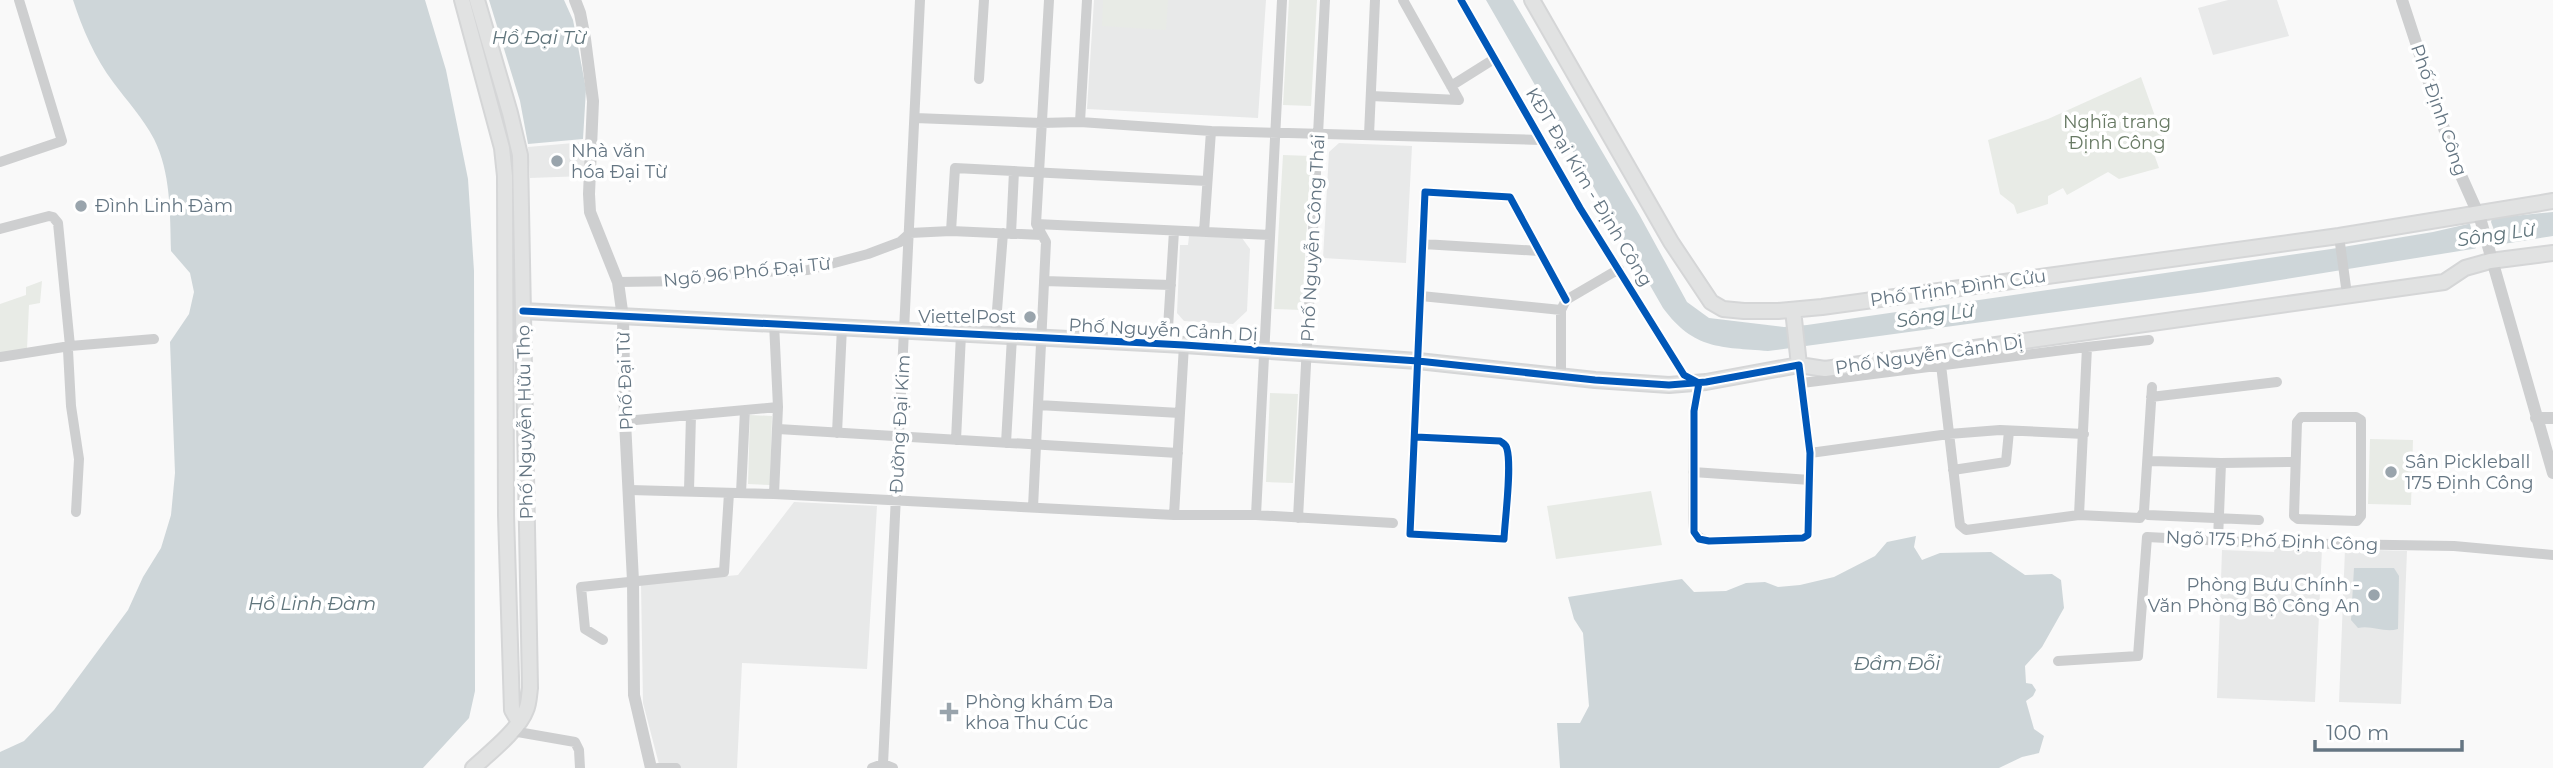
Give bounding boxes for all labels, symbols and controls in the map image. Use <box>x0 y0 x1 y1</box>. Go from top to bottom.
water label: Hồ Đại Từ <box>492 26 587 49</box>
street label: Phố Định Công <box>2406 41 2472 179</box>
street label: KĐT Đại Kim - Định Công <box>1521 84 1657 290</box>
park label: Nghĩa trang Định Công <box>2063 111 2171 154</box>
street label: Phố Nguyễn Công Thái <box>1297 133 1329 343</box>
place label: Nhà văn hóa Đại Từ <box>571 140 667 183</box>
marker: Nhà văn hóa Đại Từ <box>549 153 565 169</box>
place label: Đình Linh Đàm <box>95 195 233 217</box>
marker: Đình Linh Đàm <box>73 198 89 214</box>
water label: Sông Lừ <box>2456 217 2538 251</box>
street label: Ngõ 96 Phố Đại Từ <box>662 252 832 292</box>
street label: Phố Trịnh Đình Cửu <box>1869 265 2047 311</box>
water label: Sông Lừ <box>1895 298 1977 332</box>
place label: ViettelPost <box>918 306 1016 328</box>
marker: ViettelPost <box>1022 309 1038 325</box>
street label: Phố Nguyễn Cảnh Dị <box>1068 314 1258 346</box>
street label: Phố Nguyễn Hữu Thọ <box>512 325 538 519</box>
street label: Phố Đại Từ <box>612 331 638 431</box>
street label: Phố Nguyễn Cảnh Dị <box>1834 331 2024 379</box>
street label: Đường Đại Kim <box>885 354 915 494</box>
place label: Sân Pickleball 175 Định Công <box>2405 451 2534 494</box>
marker: Sân Pickleball 175 Định Công <box>2383 464 2399 480</box>
street label: Ngõ 175 Phố Định Công <box>2165 526 2379 556</box>
place label: Phòng Bưu Chính - Văn Phòng Bộ Công An <box>2148 574 2360 617</box>
marker: Phòng Bưu Chính - Văn Phòng Bộ Công An <box>2366 587 2382 603</box>
water label: Hồ Linh Đàm <box>248 592 376 615</box>
water label: Đầm Đỗi <box>1854 652 1941 675</box>
place label: Phòng khám Đa khoa Thu Cúc <box>965 691 1114 734</box>
marker: Phòng khám Đa khoa Thu Cúc <box>939 702 959 722</box>
scale bar <box>2315 708 2462 752</box>
text: 100 m <box>2326 720 2389 745</box>

